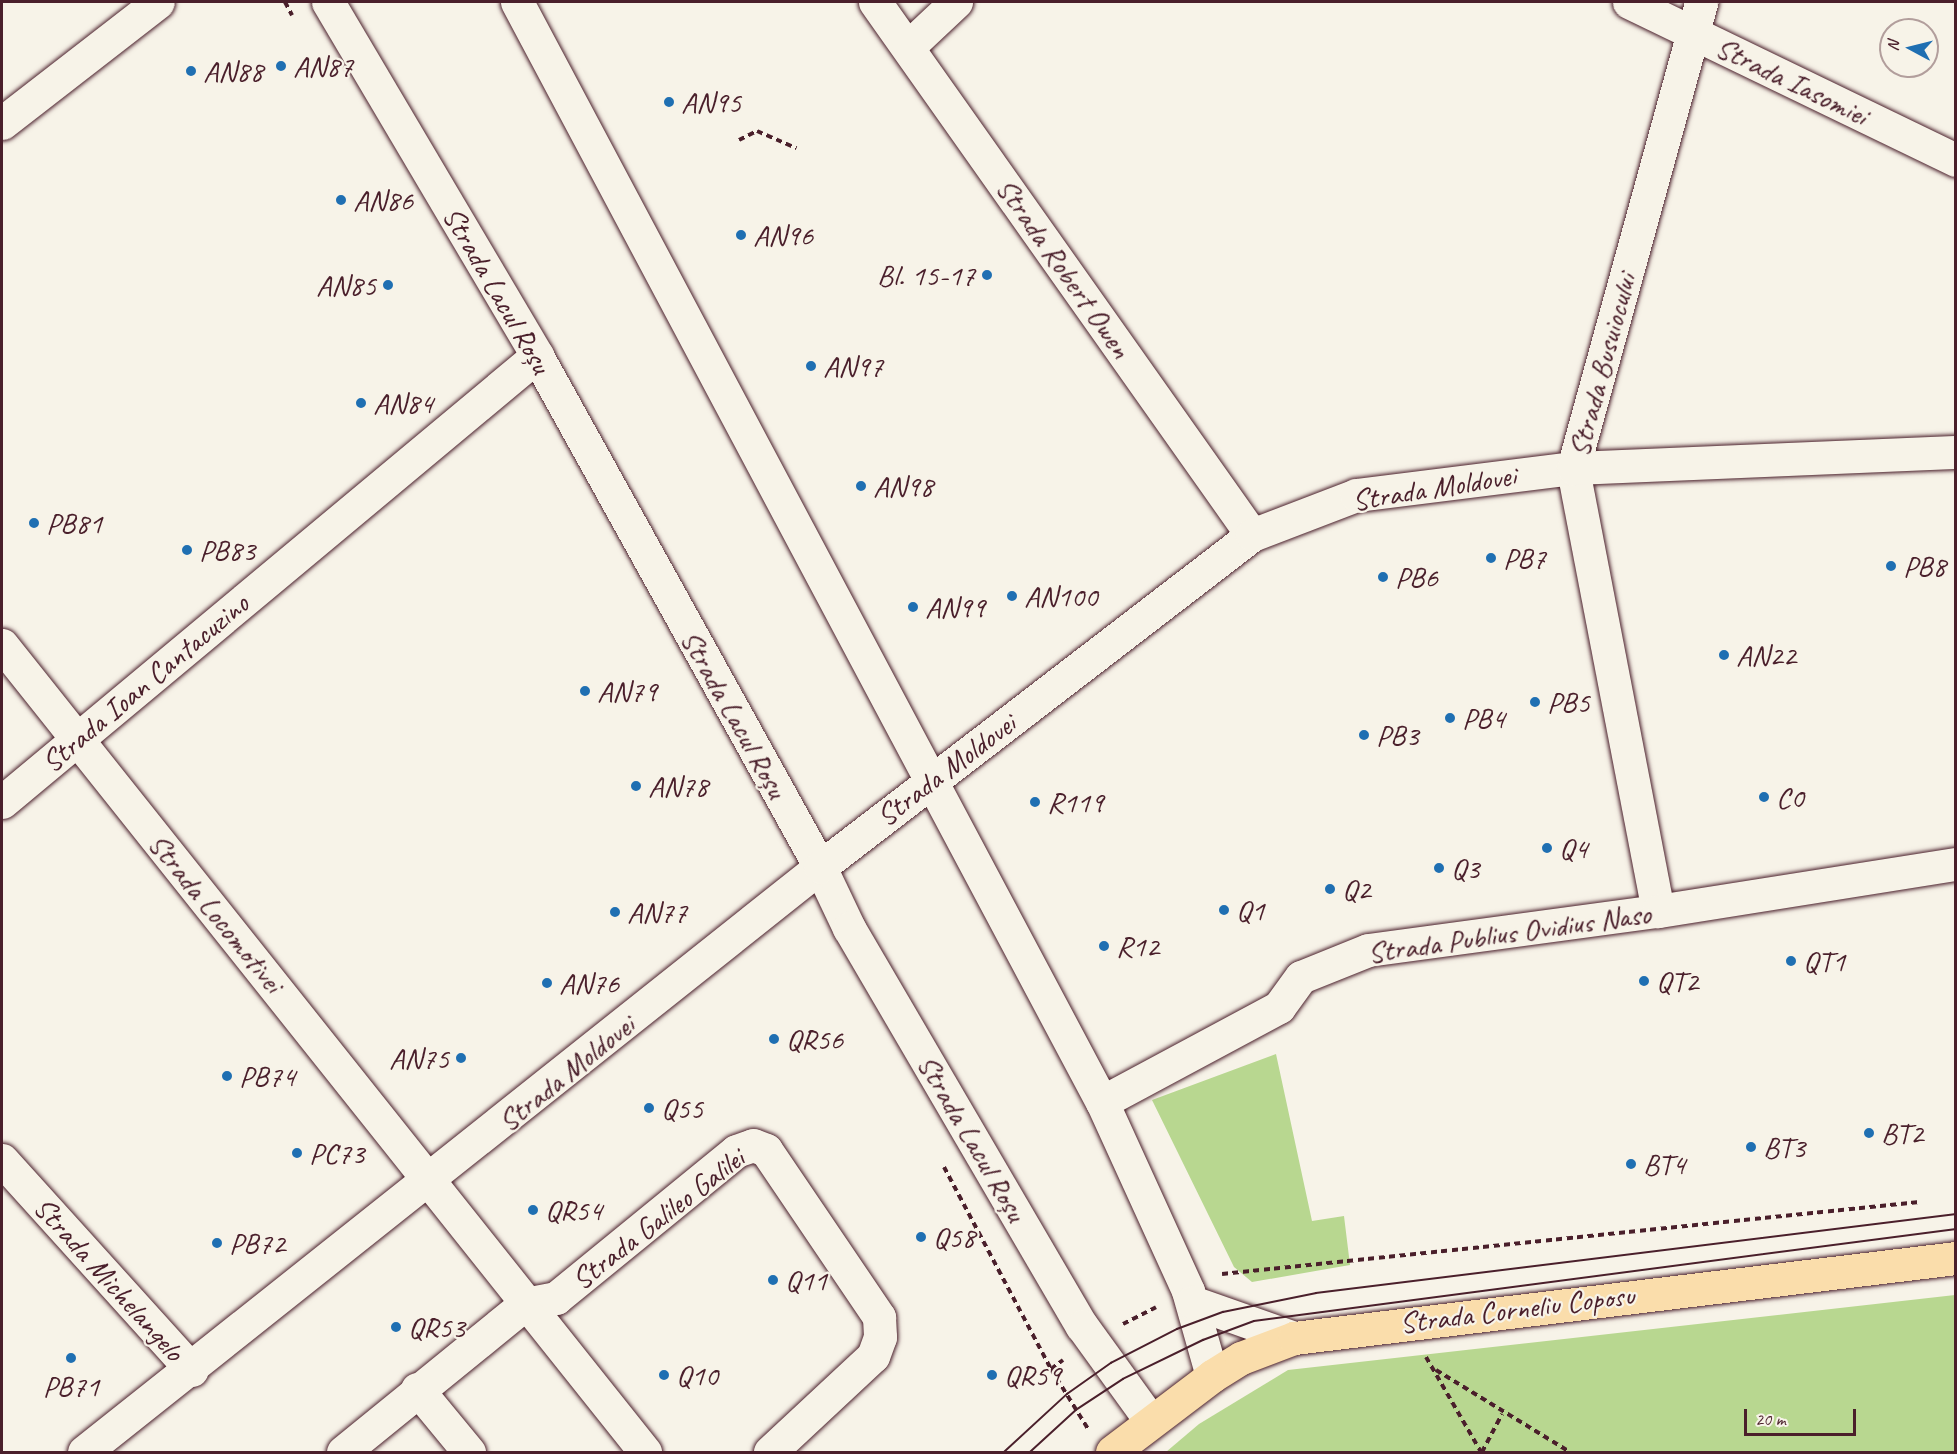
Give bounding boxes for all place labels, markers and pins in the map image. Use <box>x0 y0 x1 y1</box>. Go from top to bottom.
place label: AN87 <box>293 48 353 84</box>
place label: AN88 <box>203 53 263 89</box>
marker: AN87 <box>274 59 288 73</box>
marker: AN88 <box>184 64 198 78</box>
place label: AN95 <box>681 84 741 120</box>
marker: AN95 <box>662 95 676 109</box>
place label: AN86 <box>353 182 413 218</box>
marker: AN86 <box>334 193 348 207</box>
place label: AN96 <box>753 217 813 253</box>
marker: AN96 <box>734 228 748 242</box>
place label: Bl. 15-17 <box>877 257 975 293</box>
place label: AN85 <box>316 267 376 303</box>
marker: Bl. 15-17 <box>980 268 994 282</box>
marker: AN85 <box>381 278 395 292</box>
place label: AN97 <box>823 348 883 384</box>
marker: AN97 <box>804 359 818 373</box>
place label: AN84 <box>373 385 433 421</box>
marker: AN84 <box>354 396 368 410</box>
place label: AN98 <box>873 468 933 504</box>
marker: AN98 <box>854 479 868 493</box>
place label: PB81 <box>46 505 102 541</box>
marker: PB81 <box>27 516 41 530</box>
place label: PB83 <box>199 532 255 568</box>
place label: PB7 <box>1503 540 1546 576</box>
marker: PB83 <box>180 543 194 557</box>
place label: PB8 <box>1903 548 1946 584</box>
marker: PB7 <box>1484 551 1498 565</box>
place label: PB6 <box>1395 559 1438 595</box>
marker: PB8 <box>1884 559 1898 573</box>
marker: PB6 <box>1376 570 1390 584</box>
place label: AN100 <box>1024 578 1098 614</box>
place label: AN99 <box>925 589 985 625</box>
marker: AN100 <box>1005 589 1019 603</box>
marker: AN99 <box>906 600 920 614</box>
place label: AN22 <box>1736 637 1796 673</box>
marker: AN22 <box>1717 648 1731 662</box>
place label: AN79 <box>597 673 657 709</box>
marker: AN79 <box>578 684 592 698</box>
place label: PB5 <box>1547 684 1590 720</box>
marker: PB5 <box>1528 695 1542 709</box>
place label: PB4 <box>1462 700 1505 736</box>
marker: PB4 <box>1443 711 1457 725</box>
place label: PB3 <box>1376 717 1419 753</box>
marker: PB3 <box>1357 728 1371 742</box>
place label: AN78 <box>648 768 708 804</box>
marker: AN78 <box>629 779 643 793</box>
place label: C0 <box>1776 779 1804 815</box>
place label: R119 <box>1047 784 1104 820</box>
marker: C0 <box>1757 790 1771 804</box>
marker: R119 <box>1028 795 1042 809</box>
place label: Q4 <box>1559 830 1588 866</box>
marker: Q4 <box>1540 841 1554 855</box>
place label: Q3 <box>1451 850 1480 886</box>
marker: Q3 <box>1432 861 1446 875</box>
place label: Q2 <box>1342 871 1371 907</box>
marker: Q2 <box>1323 882 1337 896</box>
place label: Q1 <box>1236 892 1265 928</box>
place label: AN77 <box>627 894 687 930</box>
marker: Q1 <box>1217 903 1231 917</box>
marker: AN77 <box>608 905 622 919</box>
place label: R12 <box>1116 928 1159 964</box>
marker: R12 <box>1097 939 1111 953</box>
place label: QT1 <box>1803 943 1845 979</box>
marker: QT1 <box>1784 954 1798 968</box>
place label: QT2 <box>1656 963 1698 999</box>
place label: AN76 <box>559 965 619 1001</box>
marker: QT2 <box>1637 974 1651 988</box>
marker: AN76 <box>540 976 554 990</box>
place label: QR56 <box>786 1021 843 1057</box>
marker: QR56 <box>767 1032 781 1046</box>
place label: AN75 <box>389 1040 449 1076</box>
marker: AN75 <box>454 1051 468 1065</box>
place label: PB74 <box>239 1058 295 1094</box>
marker: PB74 <box>220 1069 234 1083</box>
place label: Q55 <box>661 1090 703 1126</box>
marker: Q55 <box>642 1101 656 1115</box>
place label: BT2 <box>1881 1115 1923 1151</box>
marker: BT2 <box>1862 1126 1876 1140</box>
place label: BT3 <box>1763 1129 1805 1165</box>
place label: PC73 <box>309 1135 364 1171</box>
marker: BT3 <box>1744 1140 1758 1154</box>
marker: PC73 <box>290 1146 304 1160</box>
place label: BT4 <box>1643 1146 1685 1182</box>
marker: BT4 <box>1624 1157 1638 1171</box>
place label: QR54 <box>545 1192 602 1228</box>
marker: QR54 <box>526 1203 540 1217</box>
place label: Q58 <box>933 1219 975 1255</box>
place label: PB72 <box>229 1225 285 1261</box>
marker: Q58 <box>914 1230 928 1244</box>
marker: PB72 <box>210 1236 224 1250</box>
place label: Q11 <box>785 1262 827 1298</box>
marker: Q11 <box>766 1273 780 1287</box>
place label: QR53 <box>408 1309 465 1345</box>
marker: QR53 <box>389 1320 403 1334</box>
marker: PB71 <box>64 1351 78 1365</box>
place label: Q10 <box>676 1357 718 1393</box>
place label: QR59 <box>1004 1357 1061 1393</box>
place label: PB71 <box>43 1368 99 1404</box>
marker: Q10 <box>657 1368 671 1382</box>
marker: QR59 <box>985 1368 999 1382</box>

